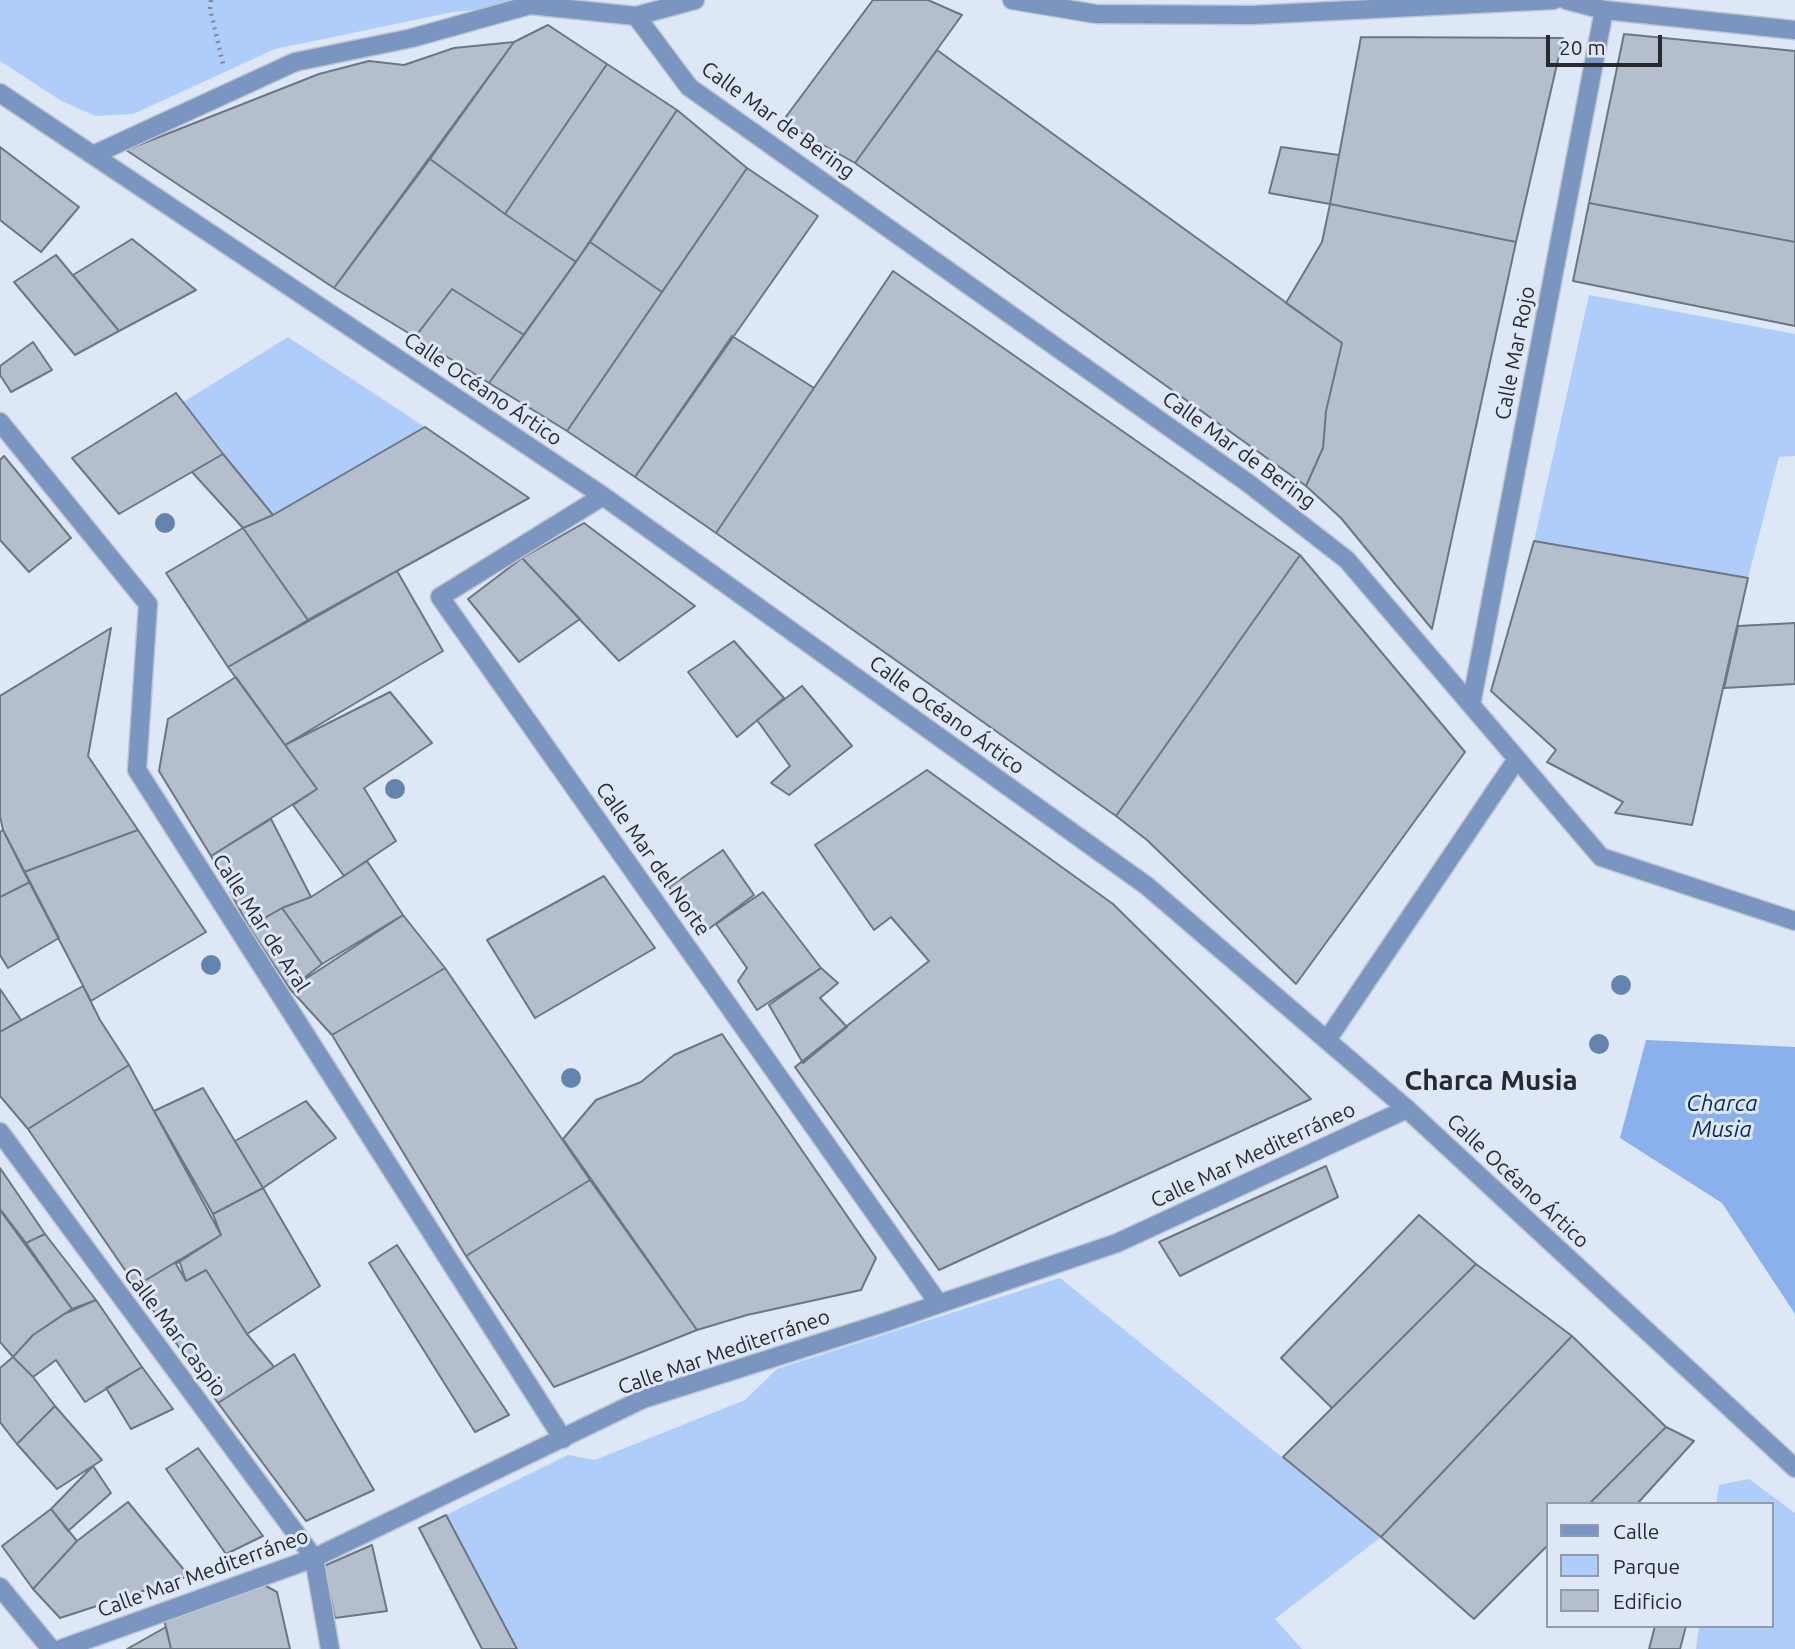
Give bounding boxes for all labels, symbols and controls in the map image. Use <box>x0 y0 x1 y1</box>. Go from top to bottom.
scale bar <box>1550 21 1666 65</box>
text: 20 m <box>1559 35 1606 59</box>
street label: Calle Mar de Bering <box>696 56 860 184</box>
street label: Calle Mar Rojo <box>1490 284 1540 422</box>
street label: Calle Océano Ártico <box>399 327 567 451</box>
street label: Calle Mar de Bering <box>1157 386 1321 514</box>
street label: Calle Océano Ártico <box>865 650 1029 780</box>
street label: Calle Mar del Norte <box>590 777 716 941</box>
street label: Calle Mar de Aral <box>207 849 315 997</box>
district label: Charca Musia <box>1404 1064 1578 1098</box>
water label: Charca Musia <box>1686 1089 1758 1143</box>
street label: Calle Mar Mediterráneo <box>1147 1097 1359 1213</box>
street label: Calle Océano Ártico <box>1442 1109 1594 1253</box>
street label: Calle Mar Caspio <box>118 1262 232 1402</box>
street label: Calle Mar Mediterráneo <box>615 1304 833 1400</box>
legend <box>1546 1502 1774 1628</box>
text: Calle <box>1613 1519 1659 1543</box>
street label: Calle Mar Mediterráneo <box>94 1523 312 1623</box>
text: Parque <box>1613 1554 1680 1578</box>
text: Edificio <box>1613 1589 1682 1613</box>

